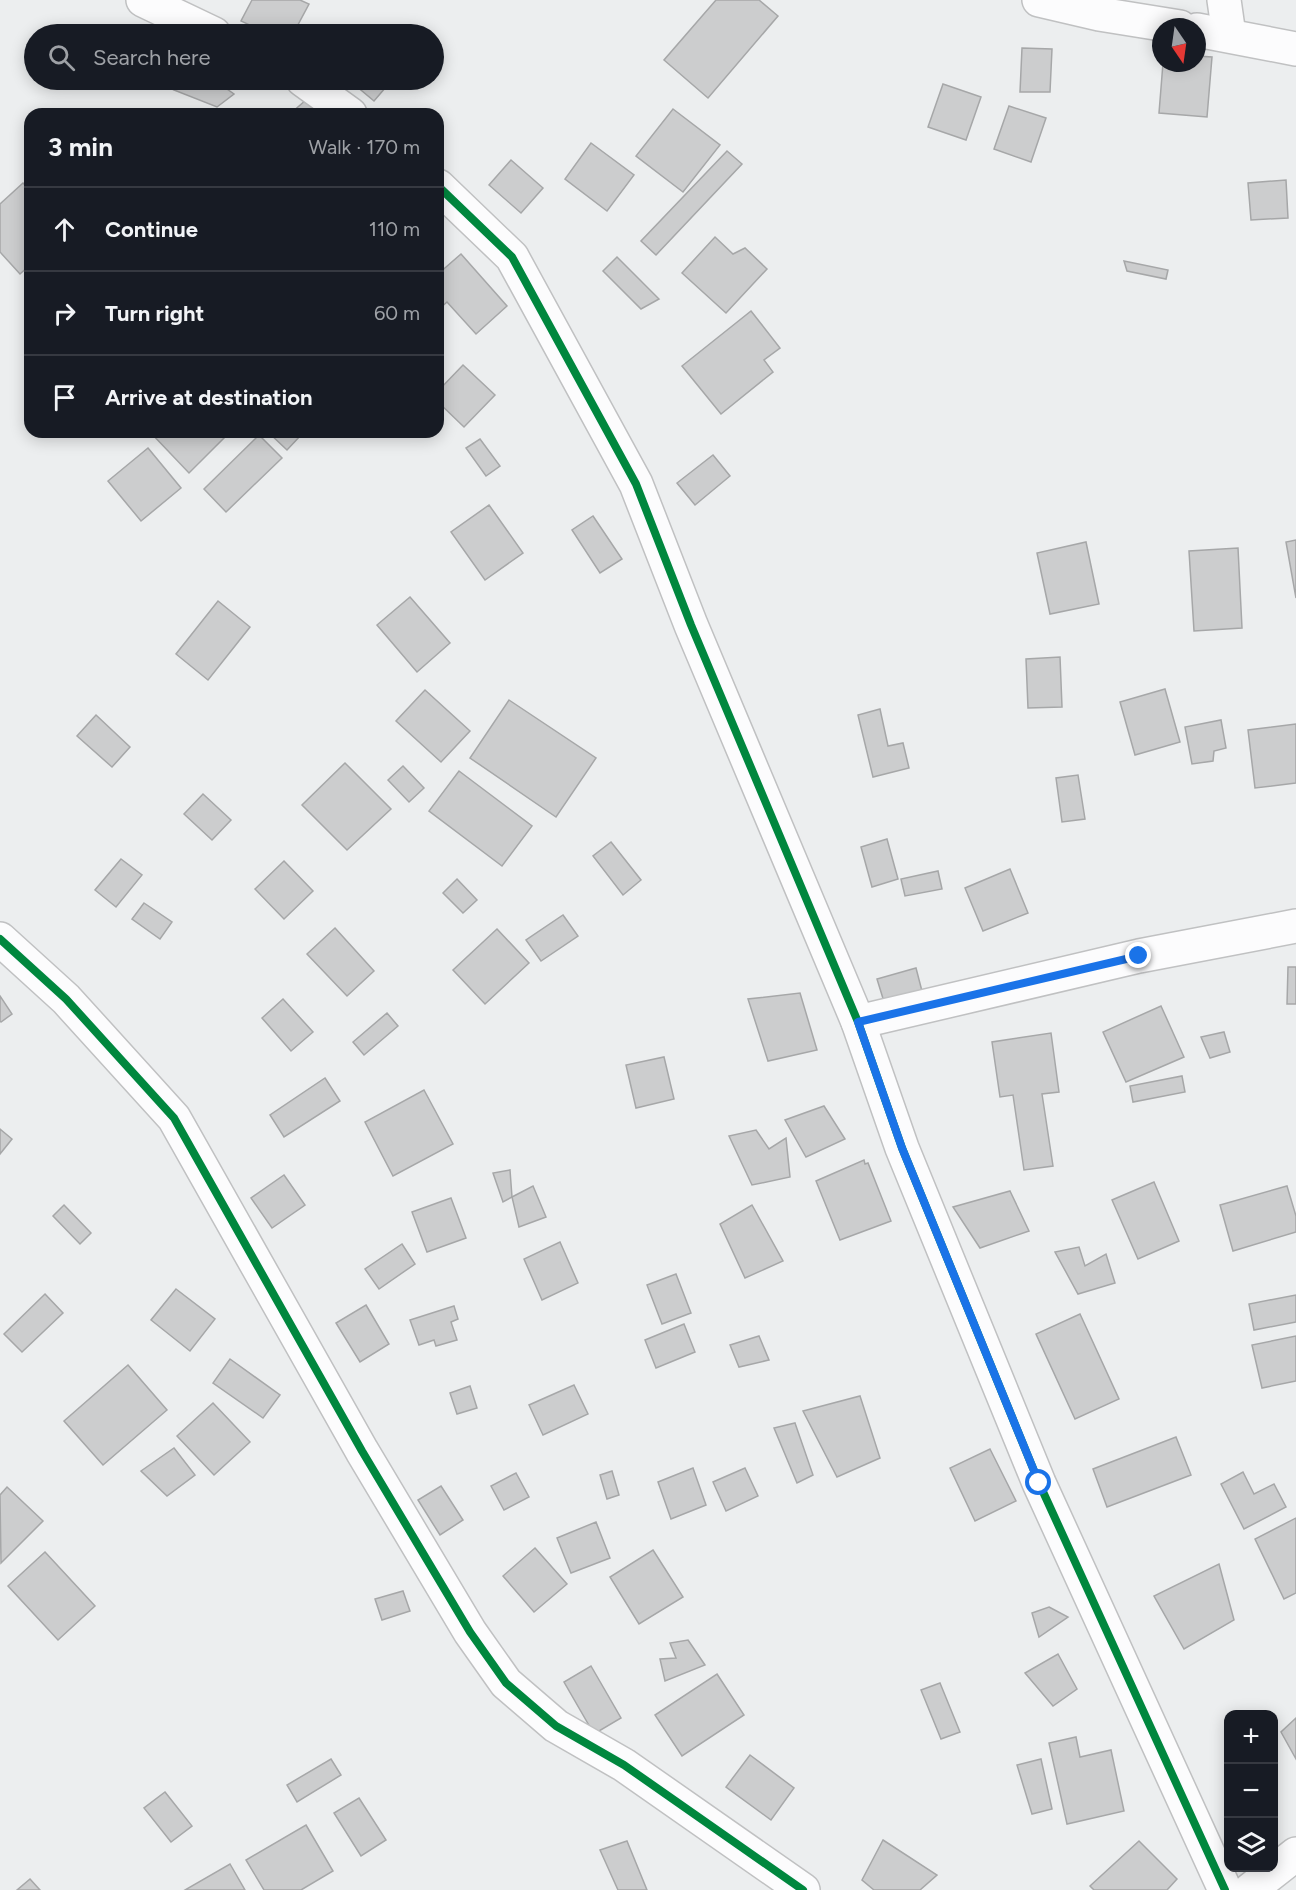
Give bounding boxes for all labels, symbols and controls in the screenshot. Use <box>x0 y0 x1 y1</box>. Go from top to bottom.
north arrow <box>1152 18 1206 72</box>
search box <box>24 24 444 90</box>
icon: search <box>45 41 78 74</box>
text: Search here <box>93 44 211 71</box>
text: 3 min <box>48 131 113 163</box>
text: Walk · 170 m <box>309 135 420 159</box>
icon: ahead <box>48 213 81 246</box>
text: Continue <box>105 216 198 243</box>
text: 110 m <box>369 217 420 241</box>
icon: right <box>48 297 81 330</box>
text: Turn right <box>105 300 204 327</box>
text: 60 m <box>374 301 420 325</box>
icon: arrive <box>48 381 81 414</box>
text: Arrive at destination <box>105 384 313 411</box>
route end <box>1125 942 1151 968</box>
route start <box>1025 1469 1051 1495</box>
map controls <box>1224 1710 1278 1872</box>
button: + <box>1224 1710 1278 1764</box>
button: − <box>1224 1764 1278 1818</box>
button: layers <box>1224 1818 1278 1872</box>

